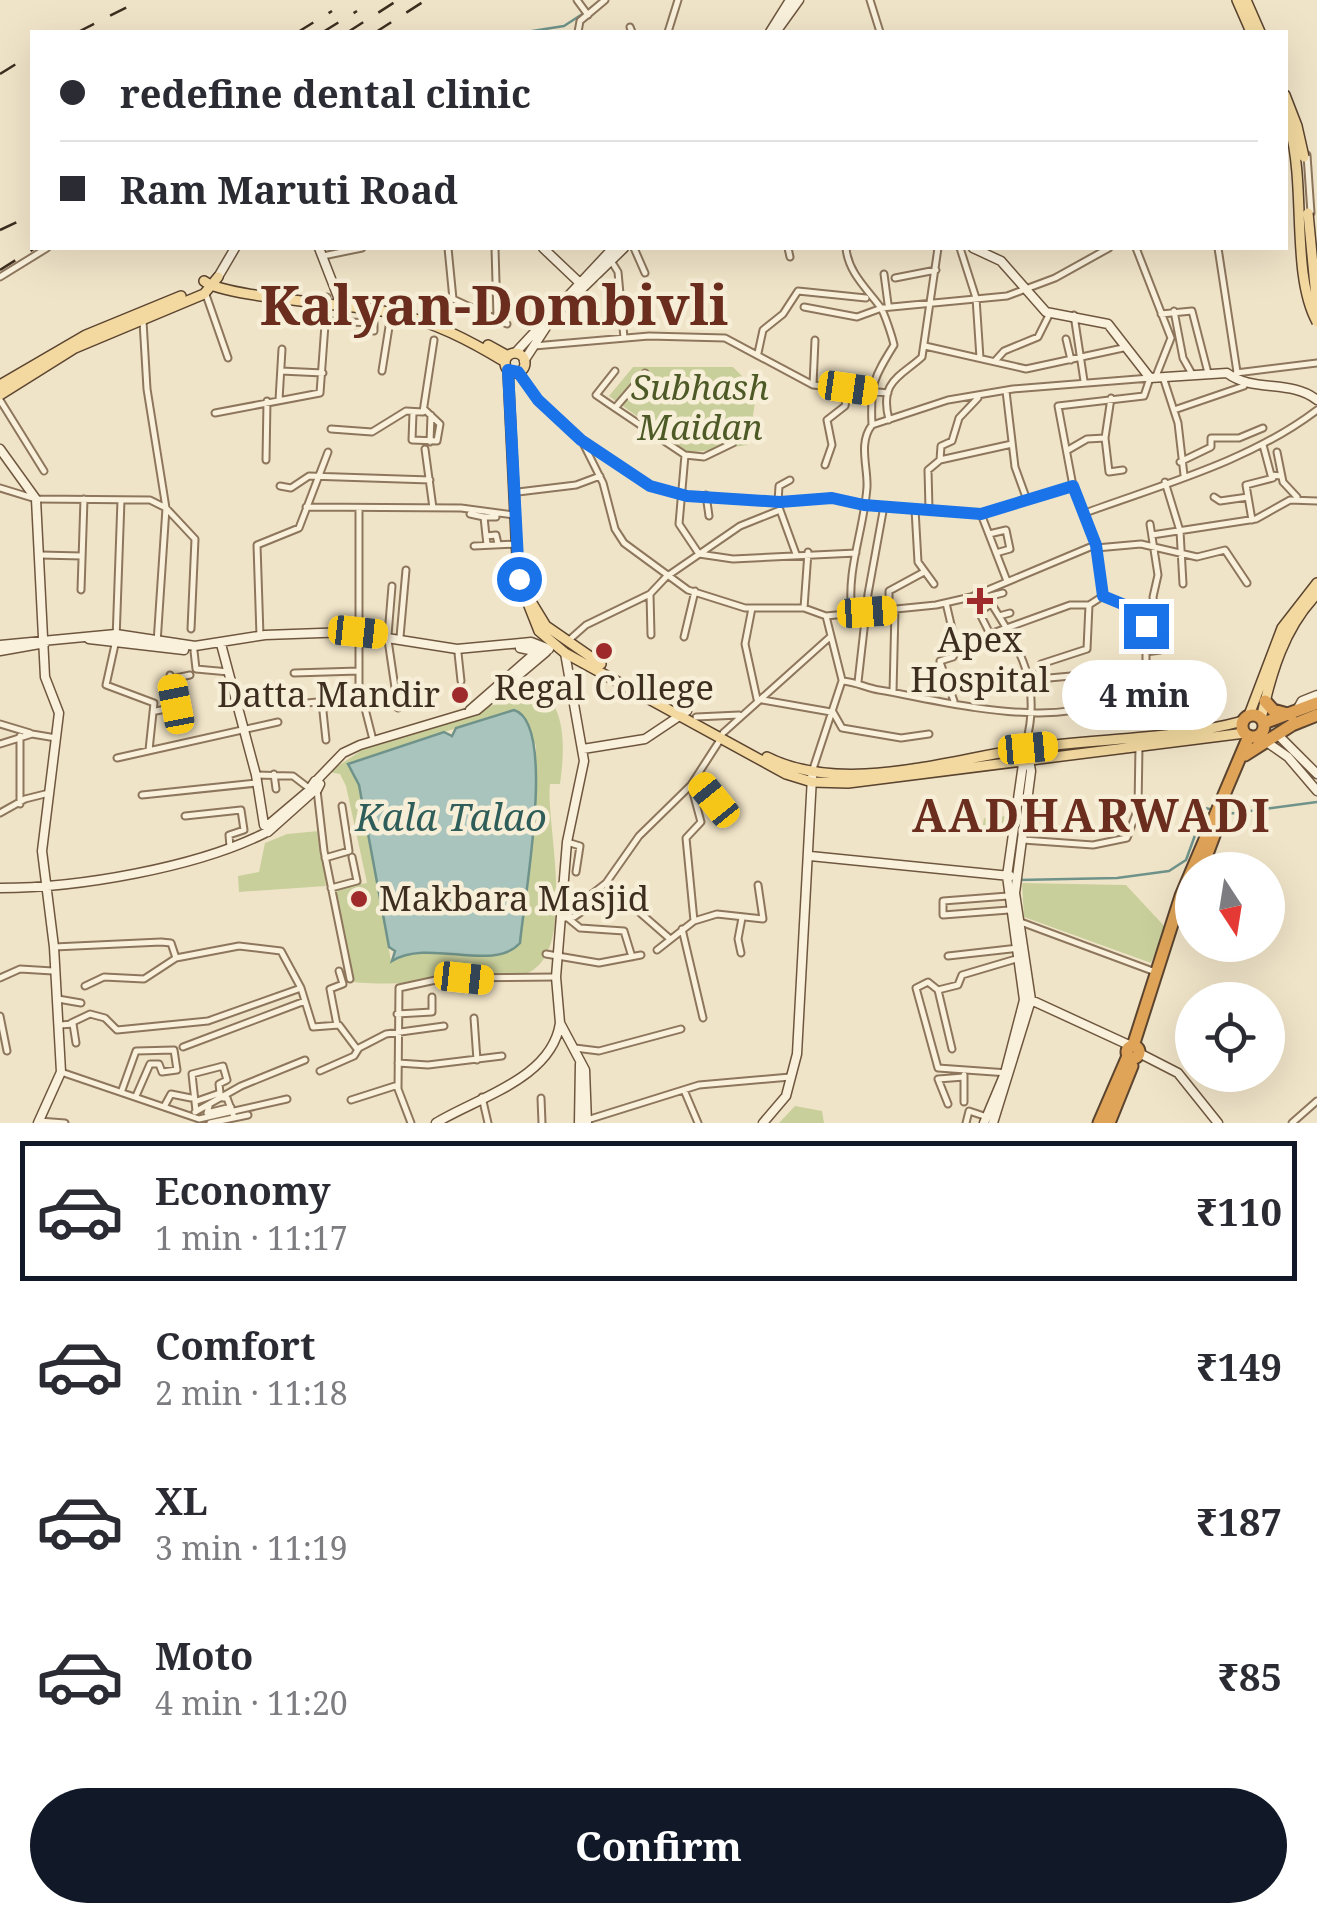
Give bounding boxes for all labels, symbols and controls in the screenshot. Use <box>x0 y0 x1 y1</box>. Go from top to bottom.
text: redefine dental clinic <box>120 67 531 119</box>
text: Ram Maruti Road <box>120 163 458 215</box>
district label: Kalyan-Dombivli <box>260 266 728 341</box>
park label: Subhash Maidan <box>631 363 769 450</box>
car <box>816 369 880 407</box>
route start <box>497 557 542 602</box>
marker: Apex Hospital <box>967 588 993 614</box>
car <box>836 595 898 629</box>
route end <box>1124 604 1169 649</box>
car <box>327 614 389 650</box>
place label: Apex Hospital <box>910 615 1050 702</box>
marker: Regal College <box>593 640 615 662</box>
callout: 4 min <box>1064 661 1228 731</box>
place label: Regal College <box>494 663 714 710</box>
place label: Datta Mandir <box>217 670 440 717</box>
car <box>156 672 196 736</box>
text: 4 min <box>1099 673 1190 716</box>
marker: Datta Mandir <box>449 684 471 706</box>
car <box>997 730 1059 766</box>
car <box>683 767 745 833</box>
district label: AADHARWADI <box>912 784 1272 845</box>
water label: Kala Talao <box>354 790 547 842</box>
north arrow <box>1175 852 1285 962</box>
map controls <box>1175 852 1285 1092</box>
place label: Makbara Masjid <box>379 874 649 921</box>
marker: Makbara Masjid <box>348 888 370 910</box>
car <box>433 960 495 996</box>
button: locate <box>1175 982 1285 1092</box>
text: Economy <box>155 1164 331 1216</box>
icon: car <box>35 1166 125 1256</box>
text: ₹110 <box>1196 1185 1282 1237</box>
text: 1 min · 11:17 <box>155 1216 348 1259</box>
text: Comfort <box>155 1319 315 1371</box>
icon: car <box>35 1321 125 1411</box>
text: ₹149 <box>1196 1340 1282 1392</box>
text: 2 min · 11:18 <box>155 1371 348 1414</box>
text: XL <box>155 1474 208 1526</box>
icon: car <box>35 1476 125 1566</box>
text: ₹187 <box>1196 1495 1282 1547</box>
text: 3 min · 11:19 <box>155 1526 348 1569</box>
text: Moto <box>155 1629 253 1681</box>
icon: car <box>35 1631 125 1721</box>
text: ₹85 <box>1218 1650 1282 1702</box>
text: 4 min · 11:20 <box>155 1681 348 1724</box>
button: Confirm <box>30 1788 1287 1903</box>

